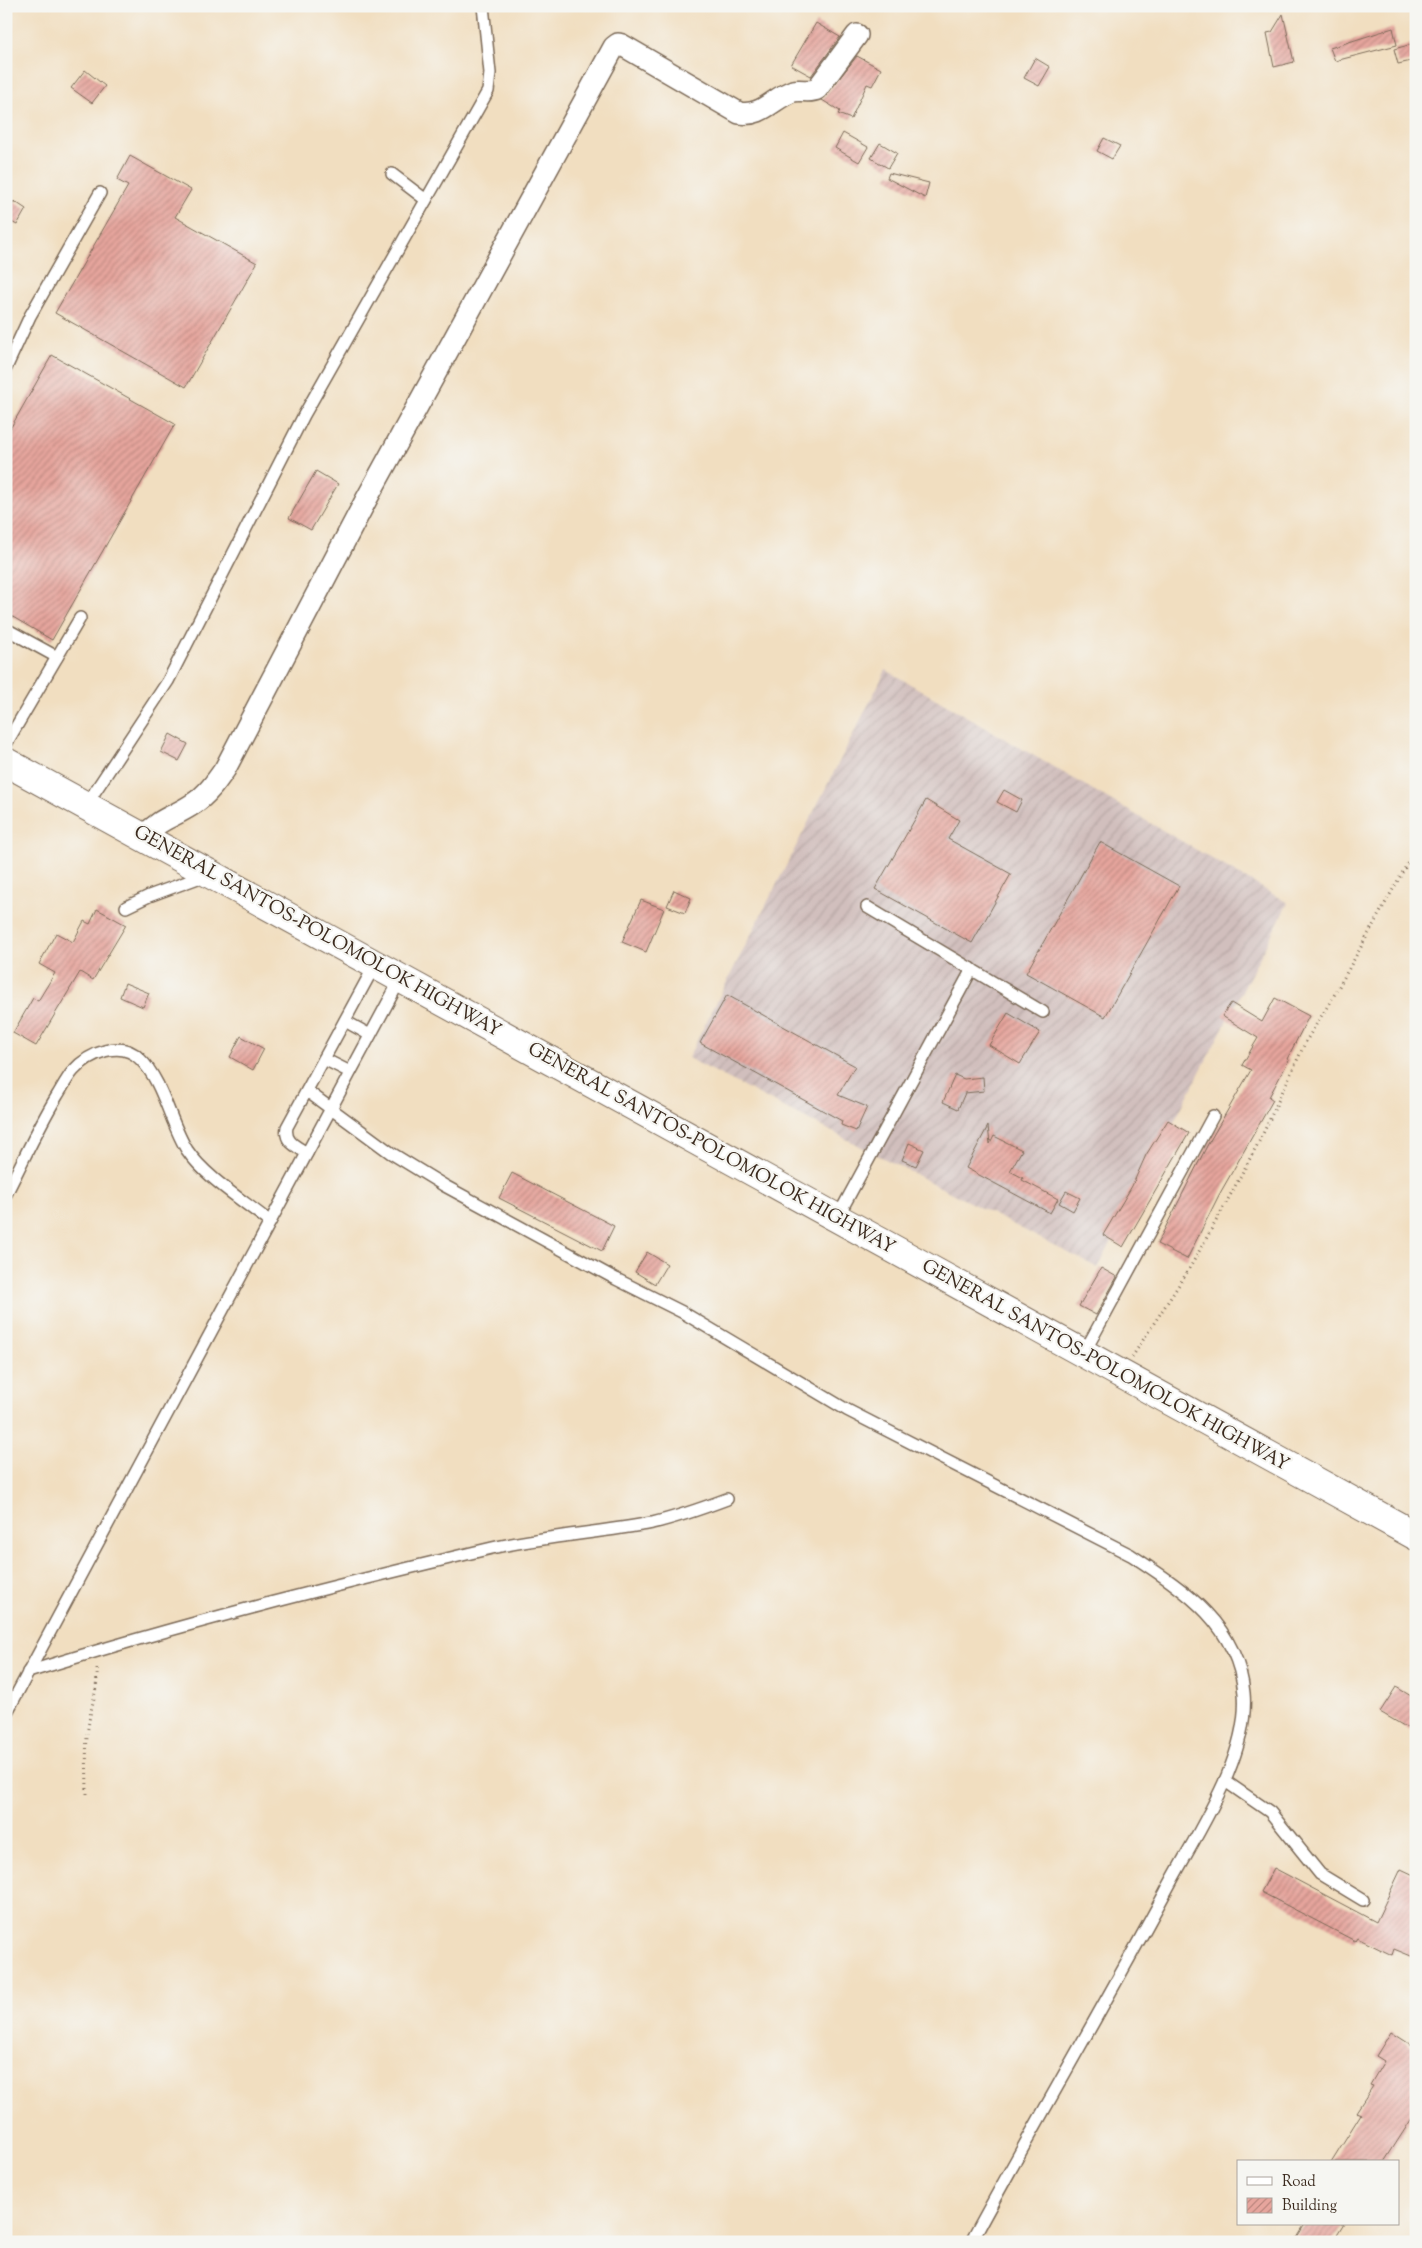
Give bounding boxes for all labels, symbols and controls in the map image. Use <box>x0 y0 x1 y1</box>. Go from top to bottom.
street label: GENERAL SANTOS-POLOMOLOK HIGHWAY <box>128 819 506 1045</box>
street label: GENERAL SANTOS-POLOMOLOK HIGHWAY <box>522 1036 900 1262</box>
street label: GENERAL SANTOS-POLOMOLOK HIGHWAY <box>916 1253 1294 1479</box>
legend <box>1237 2160 1400 2226</box>
text: Road <box>1282 2172 1316 2193</box>
text: Building <box>1282 2196 1337 2217</box>

